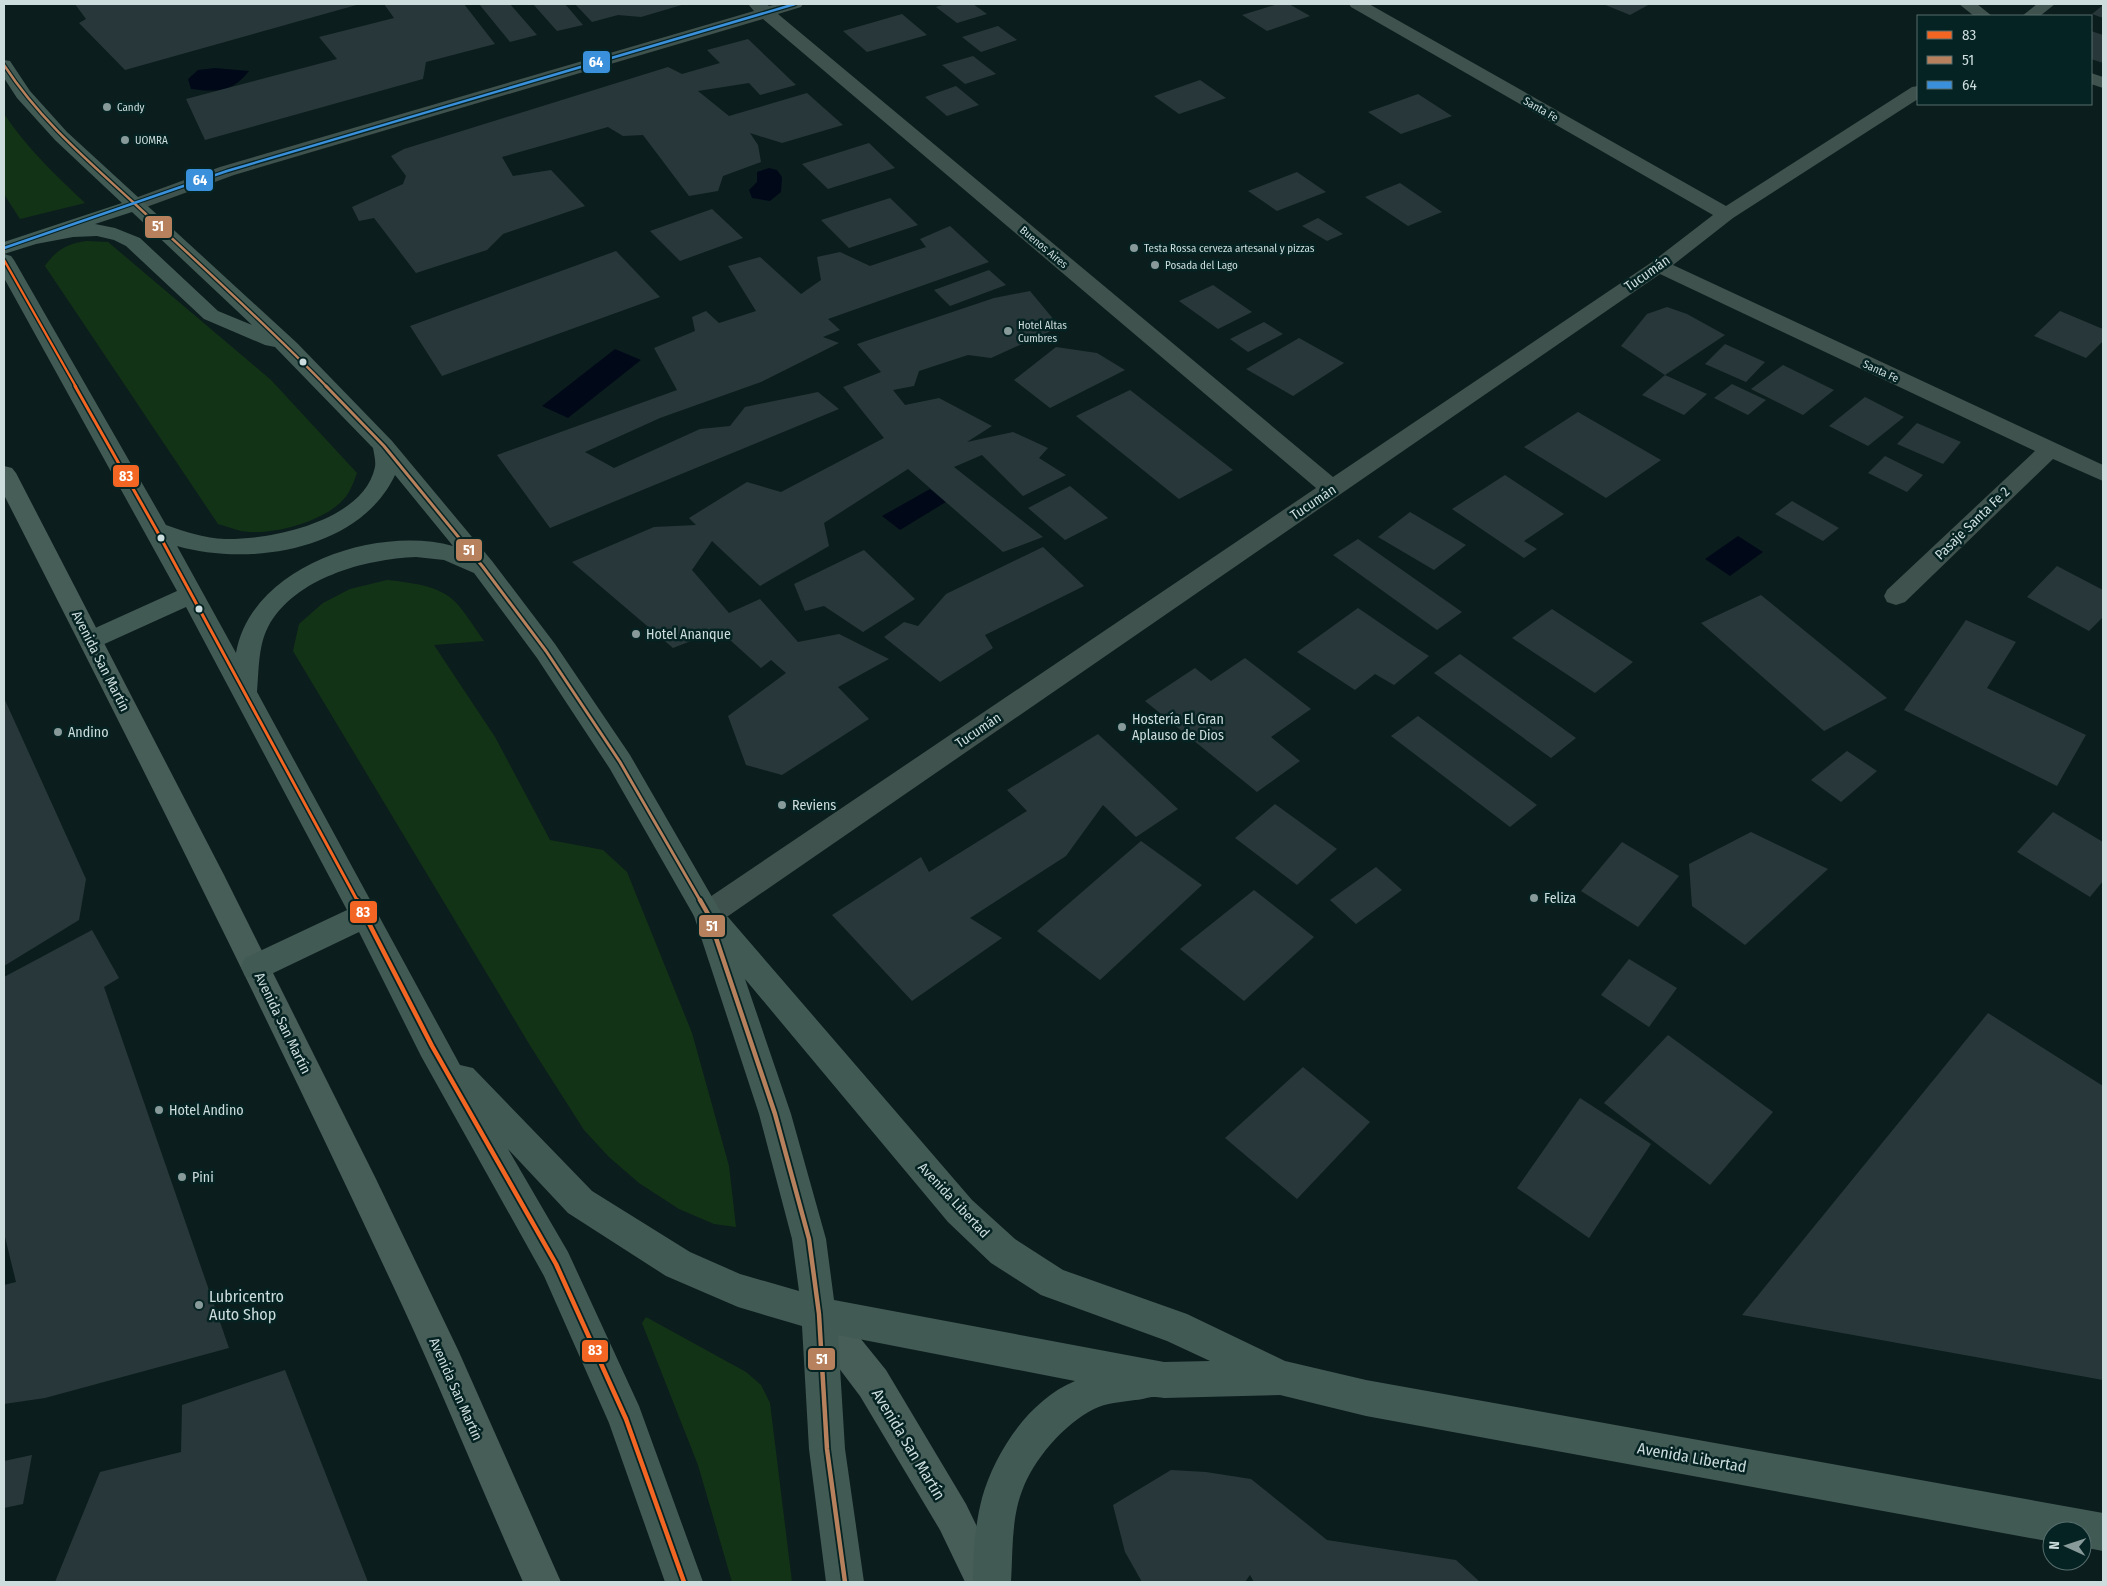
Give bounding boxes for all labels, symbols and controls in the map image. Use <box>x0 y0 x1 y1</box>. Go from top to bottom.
legend <box>1917 15 2092 105</box>
text: 83 <box>1962 26 1977 44</box>
line badge: 64 <box>582 50 611 74</box>
text: 51 <box>1962 51 1974 69</box>
text: 64 <box>589 54 603 71</box>
text: 64 <box>1962 76 1977 94</box>
street label: Santa Fe <box>1521 94 1560 125</box>
marker: Candy <box>101 101 113 113</box>
place label: Candy <box>117 101 145 114</box>
marker: UOMRA <box>119 134 131 146</box>
place label: UOMRA <box>135 134 168 147</box>
line badge: 64 <box>185 168 214 192</box>
text: 64 <box>193 172 207 189</box>
line badge: 51 <box>144 215 173 239</box>
text: 51 <box>152 218 164 235</box>
street label: Buenos Aires <box>1017 224 1070 271</box>
marker: Testa Rossa cerveza artesanal y pizzas <box>1128 242 1140 254</box>
place label: Testa Rossa cerveza artesanal y pizzas <box>1144 242 1315 255</box>
street label: Tucumán <box>1621 252 1673 295</box>
marker: Posada del Lago <box>1149 259 1161 271</box>
place label: Posada del Lago <box>1165 259 1238 272</box>
place label: Hotel Altas Cumbres <box>1018 319 1067 345</box>
marker: Hotel Altas Cumbres <box>1002 325 1014 337</box>
unlabelled marker <box>298 357 308 367</box>
street label: Santa Fe <box>1861 358 1901 385</box>
line badge: 83 <box>112 464 140 488</box>
text: 83 <box>119 468 133 485</box>
street label: Tucumán <box>1287 481 1339 524</box>
street label: Pasaje Santa Fe 2 <box>1931 483 2013 563</box>
unlabelled marker <box>156 533 166 543</box>
line badge: 51 <box>455 538 483 562</box>
text: 51 <box>463 542 475 559</box>
unlabelled marker <box>194 604 204 614</box>
street label: Avenida San Martín <box>68 608 133 714</box>
place label: Hotel Ananque <box>646 626 731 643</box>
marker: Hotel Ananque <box>630 628 642 640</box>
street label: Tucumán <box>952 709 1004 752</box>
place label: Hostería El Gran Aplauso de Dios <box>1132 711 1224 744</box>
marker: Hostería El Gran Aplauso de Dios <box>1116 721 1128 733</box>
place label: Andino <box>68 724 109 741</box>
marker: Andino <box>52 726 64 738</box>
place label: Reviens <box>792 797 836 814</box>
marker: Reviens <box>776 799 788 811</box>
place label: Feliza <box>1544 890 1576 907</box>
marker: Feliza <box>1528 892 1540 904</box>
line badge: 83 <box>349 900 378 924</box>
text: 83 <box>356 904 370 921</box>
line badge: 51 <box>698 914 726 938</box>
text: 51 <box>706 918 718 935</box>
street label: Avenida San Martín <box>251 970 314 1077</box>
place label: Hotel Andino <box>169 1102 244 1119</box>
marker: Hotel Andino <box>153 1104 165 1116</box>
street label: Avenida Libertad <box>914 1159 993 1242</box>
place label: Pini <box>192 1169 214 1186</box>
marker: Pini <box>176 1171 188 1183</box>
place label: Lubricentro Auto Shop <box>209 1287 284 1324</box>
marker: Lubricentro Auto Shop <box>193 1299 205 1311</box>
street label: Avenida San Martín <box>425 1335 486 1443</box>
line badge: 83 <box>581 1339 609 1363</box>
text: 83 <box>588 1342 602 1359</box>
line badge: 51 <box>807 1347 836 1371</box>
text: 51 <box>816 1351 828 1368</box>
street label: Avenida San Martín <box>868 1385 949 1503</box>
street label: Avenida Libertad <box>1636 1439 1748 1476</box>
north arrow <box>2042 1521 2092 1571</box>
text: N <box>2046 1541 2063 1550</box>

